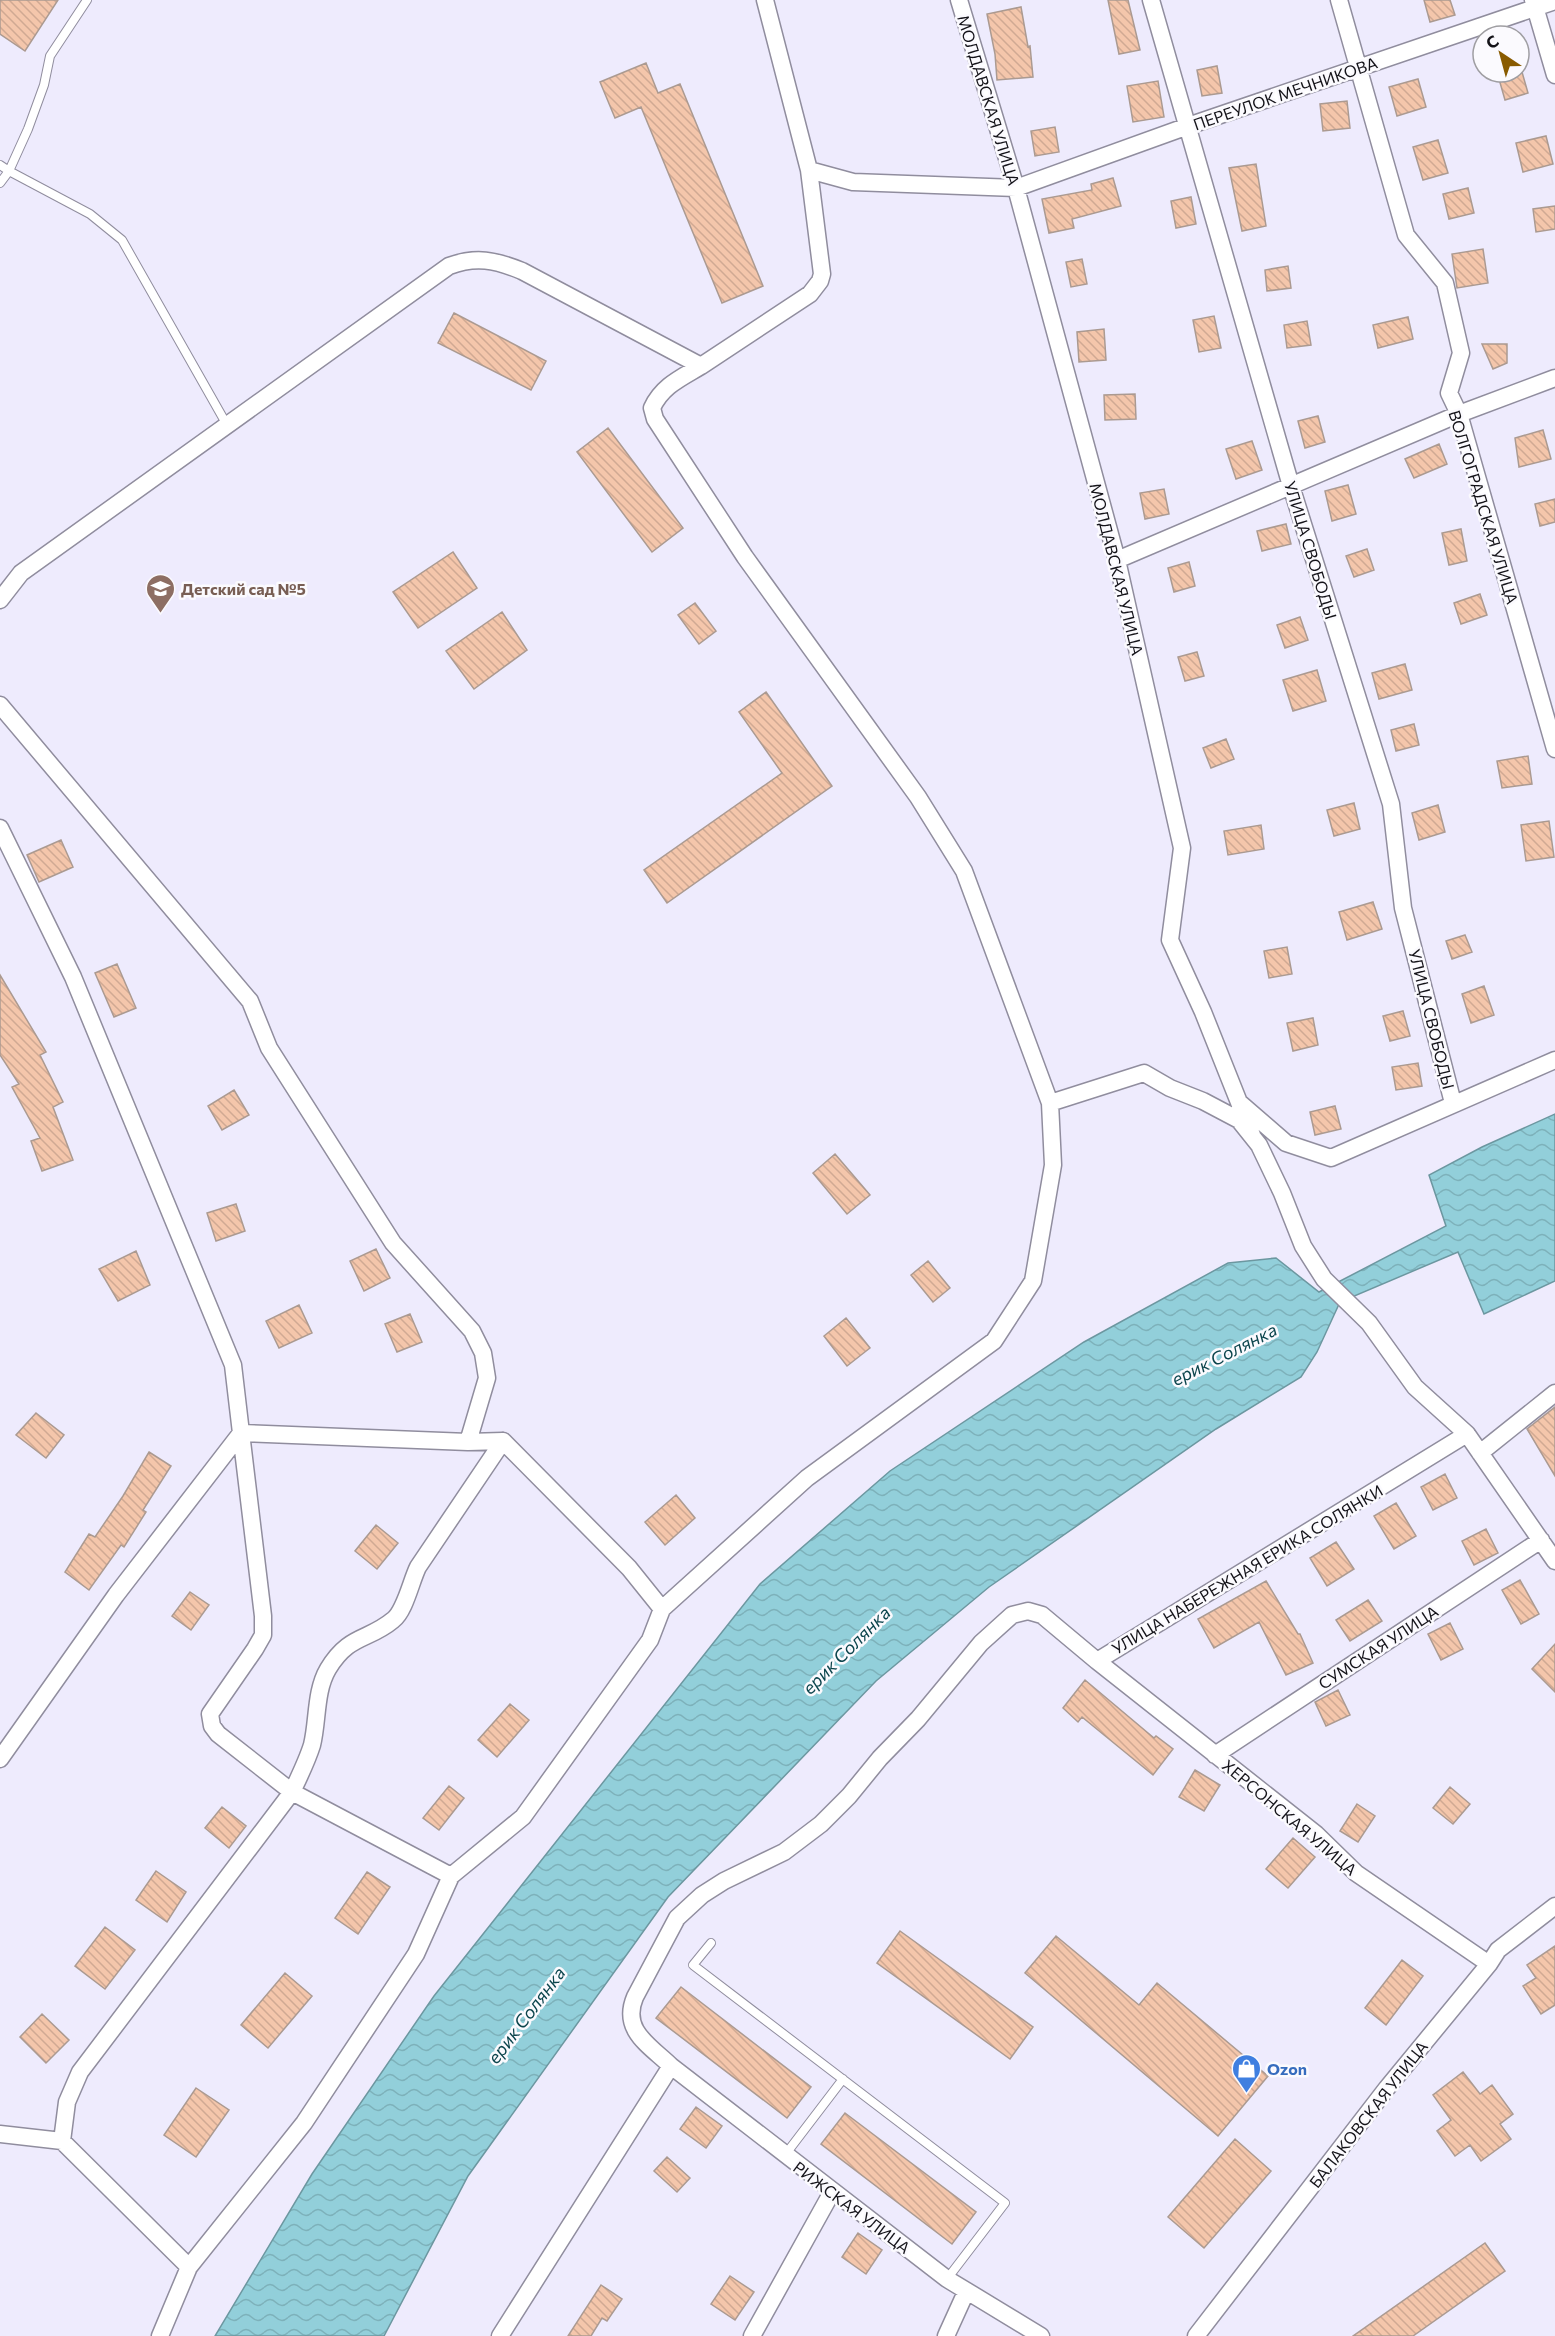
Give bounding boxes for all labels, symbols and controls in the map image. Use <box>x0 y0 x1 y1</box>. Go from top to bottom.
street label: МОЛДАВСКАЯ УЛИЦА <box>954 13 1024 187</box>
north arrow <box>1471 24 1531 84</box>
text: С <box>1482 31 1502 52</box>
street label: ПЕРЕУЛОК МЕЧНИКОВА <box>1190 53 1380 133</box>
street label: ВОЛГОГРАДСКАЯ УЛИЦА <box>1445 408 1523 606</box>
street label: УЛИЦА СВОБОДЫ <box>1281 478 1341 622</box>
street label: МОЛДАВСКАЯ УЛИЦА <box>1086 481 1148 657</box>
school or university icon: Детский сад №5 <box>144 572 176 614</box>
place label: Детский сад №5 <box>181 579 306 598</box>
street label: УЛИЦА СВОБОДЫ <box>1405 947 1459 1091</box>
water label: ерик Солянка <box>1168 1318 1280 1390</box>
street label: УЛИЦА НАБЕРЕЖНАЯ ЕРИКА СОЛЯНКИ <box>1108 1480 1386 1658</box>
water label: ерик Солянка <box>797 1601 895 1699</box>
street label: СУМСКАЯ УЛИЦА <box>1315 1601 1441 1693</box>
street label: ХЕРСОНСКАЯ УЛИЦА <box>1219 1755 1361 1879</box>
water label: ерик Солянка <box>482 1962 570 2068</box>
street label: БАЛАКОВСКАЯ УЛИЦА <box>1305 2037 1431 2191</box>
shop icon: Ozon <box>1230 2052 1262 2094</box>
place label: Ozon <box>1267 2059 1307 2078</box>
street label: РИЖСКАЯ УЛИЦА <box>790 2157 914 2257</box>

